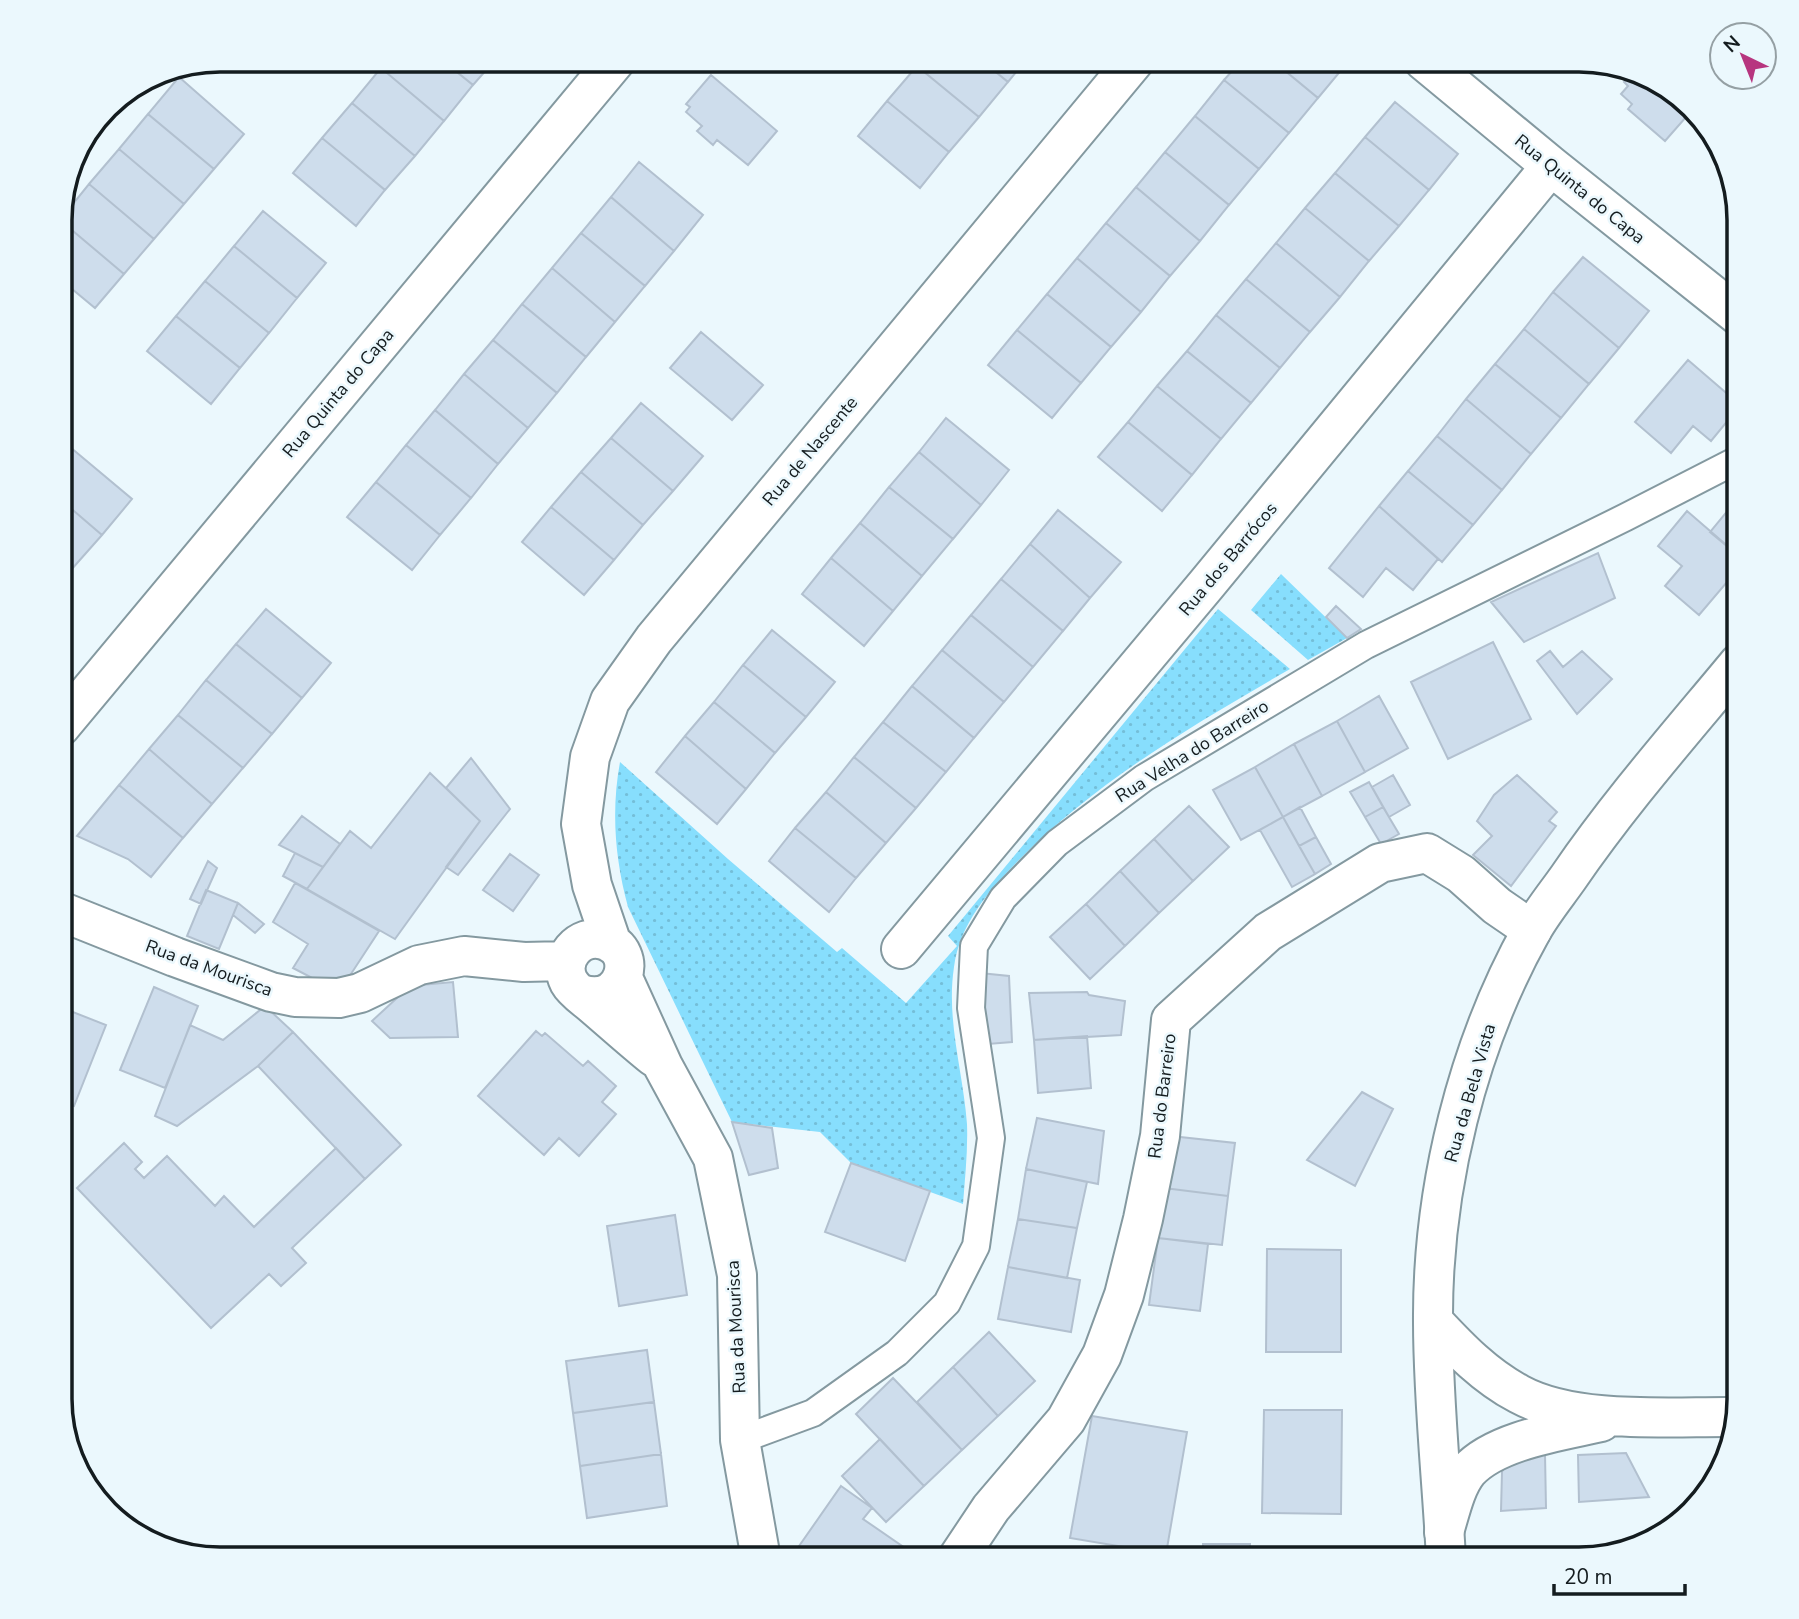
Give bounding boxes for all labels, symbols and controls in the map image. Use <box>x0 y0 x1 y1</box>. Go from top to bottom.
north arrow <box>1708 21 1778 91</box>
text: N <box>1718 30 1746 59</box>
street label: Rua Quinta do Capa <box>1510 129 1650 249</box>
street label: Rua Quinta do Capa <box>277 323 399 463</box>
street label: Rua de Nascente <box>757 391 863 511</box>
street label: Rua dos Barrócos <box>1173 497 1283 621</box>
street label: Rua Velha do Barreiro <box>1111 694 1273 808</box>
street label: Rua da Mourisca <box>142 934 276 1002</box>
street label: Rua da Bela Vista <box>1439 1021 1501 1165</box>
street label: Rua do Barreiro <box>1142 1032 1182 1160</box>
street label: Rua da Mourisca <box>721 1260 751 1394</box>
scale bar <box>1554 1552 1685 1596</box>
text: 20 m <box>1564 1563 1613 1591</box>

